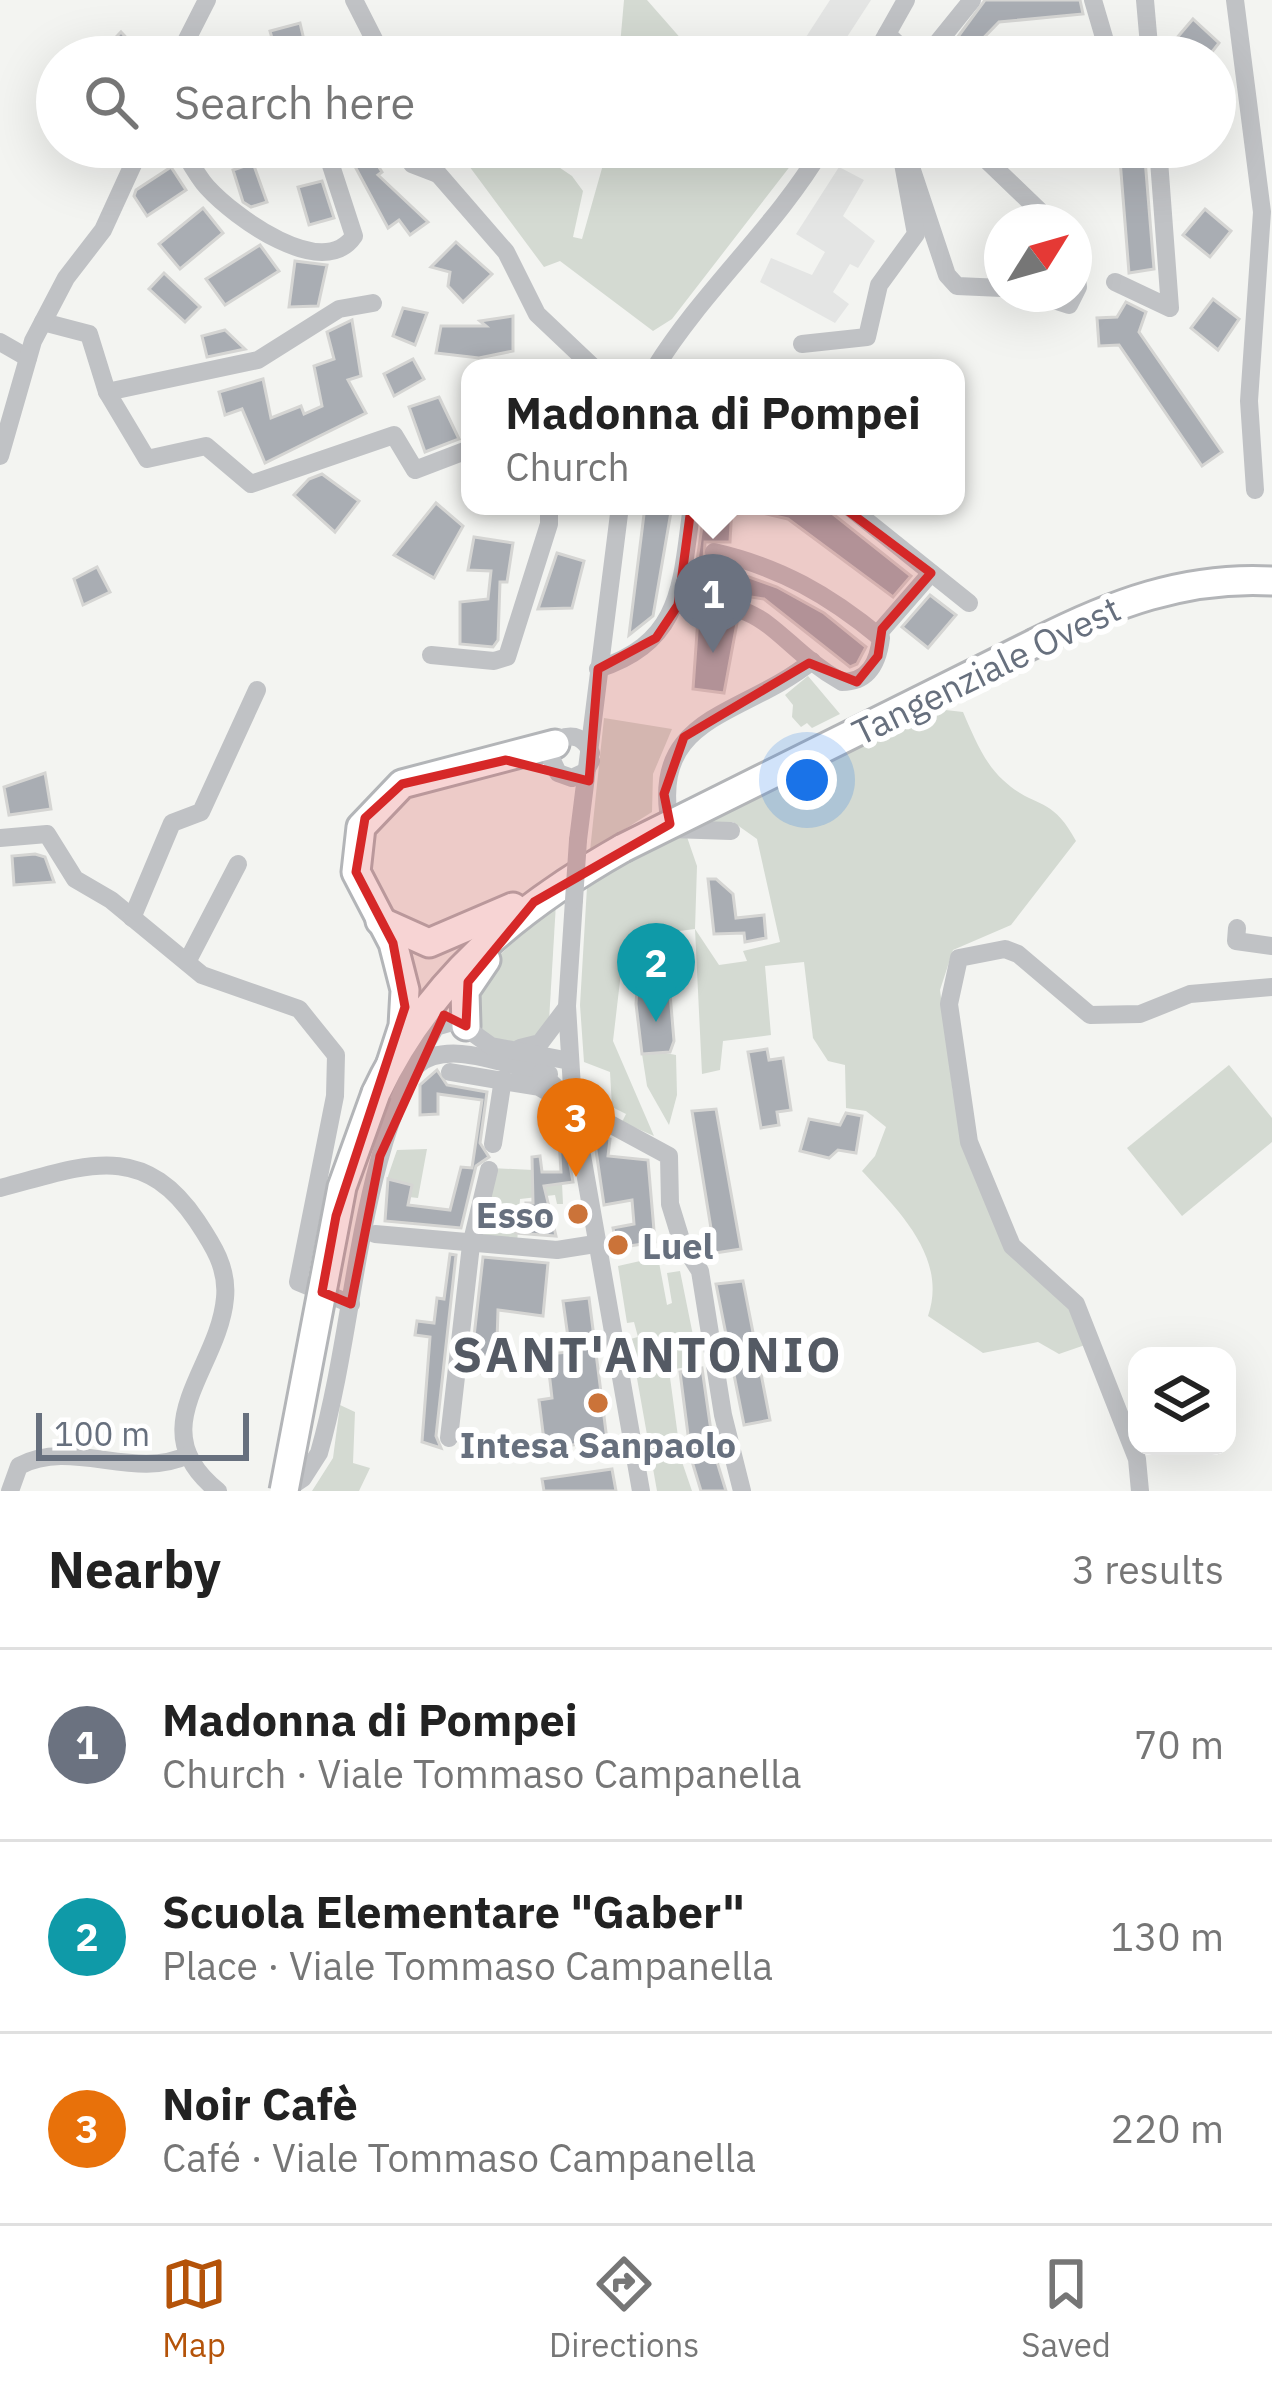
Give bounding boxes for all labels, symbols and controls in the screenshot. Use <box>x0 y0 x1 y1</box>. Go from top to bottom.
search box <box>36 36 1236 168</box>
icon: search <box>78 69 144 135</box>
text: Search here <box>174 73 415 131</box>
north arrow <box>984 204 1092 312</box>
popup <box>461 359 965 515</box>
text: Madonna di Pompei <box>505 383 921 441</box>
text: Church <box>505 441 630 492</box>
pin: 1 <box>674 554 752 653</box>
street label: Tangenziale Ovest <box>844 585 1128 755</box>
your location <box>777 750 837 810</box>
pin: 2 <box>617 923 695 1022</box>
pin: 3 <box>537 1078 615 1177</box>
place label: Esso <box>476 1191 554 1238</box>
marker: Esso <box>565 1201 591 1227</box>
place label: Luel <box>642 1222 714 1269</box>
marker: Luel <box>605 1232 631 1258</box>
district label: SANT'ANTONIO <box>452 1323 844 1385</box>
map controls <box>1128 1347 1236 1455</box>
button: layers <box>1128 1347 1236 1455</box>
marker: Intesa Sanpaolo <box>585 1390 611 1416</box>
scale bar <box>36 1407 249 1460</box>
text: 100 m <box>54 1412 150 1455</box>
place label: Intesa Sanpaolo <box>460 1421 736 1468</box>
text: Nearby <box>48 1536 221 1602</box>
text: 3 results <box>1072 1544 1224 1595</box>
text: Madonna di Pompei <box>162 1690 578 1748</box>
text: 1 <box>75 1719 99 1770</box>
text: 70 m <box>1134 1719 1224 1770</box>
text: Church · Viale Tommaso Campanella <box>162 1748 802 1799</box>
text: Scuola Elementare "Gaber" <box>162 1882 745 1940</box>
text: 2 <box>75 1911 99 1962</box>
text: 130 m <box>1111 1911 1224 1962</box>
text: Place · Viale Tommaso Campanella <box>162 1940 773 1991</box>
text: Noir Cafè <box>162 2074 358 2132</box>
text: 3 <box>75 2103 99 2154</box>
text: 220 m <box>1111 2103 1224 2154</box>
text: Café · Viale Tommaso Campanella <box>162 2132 756 2183</box>
tab: Map <box>161 2251 227 2366</box>
tab: Directions <box>549 2251 699 2366</box>
tab: Saved <box>1021 2251 1111 2366</box>

